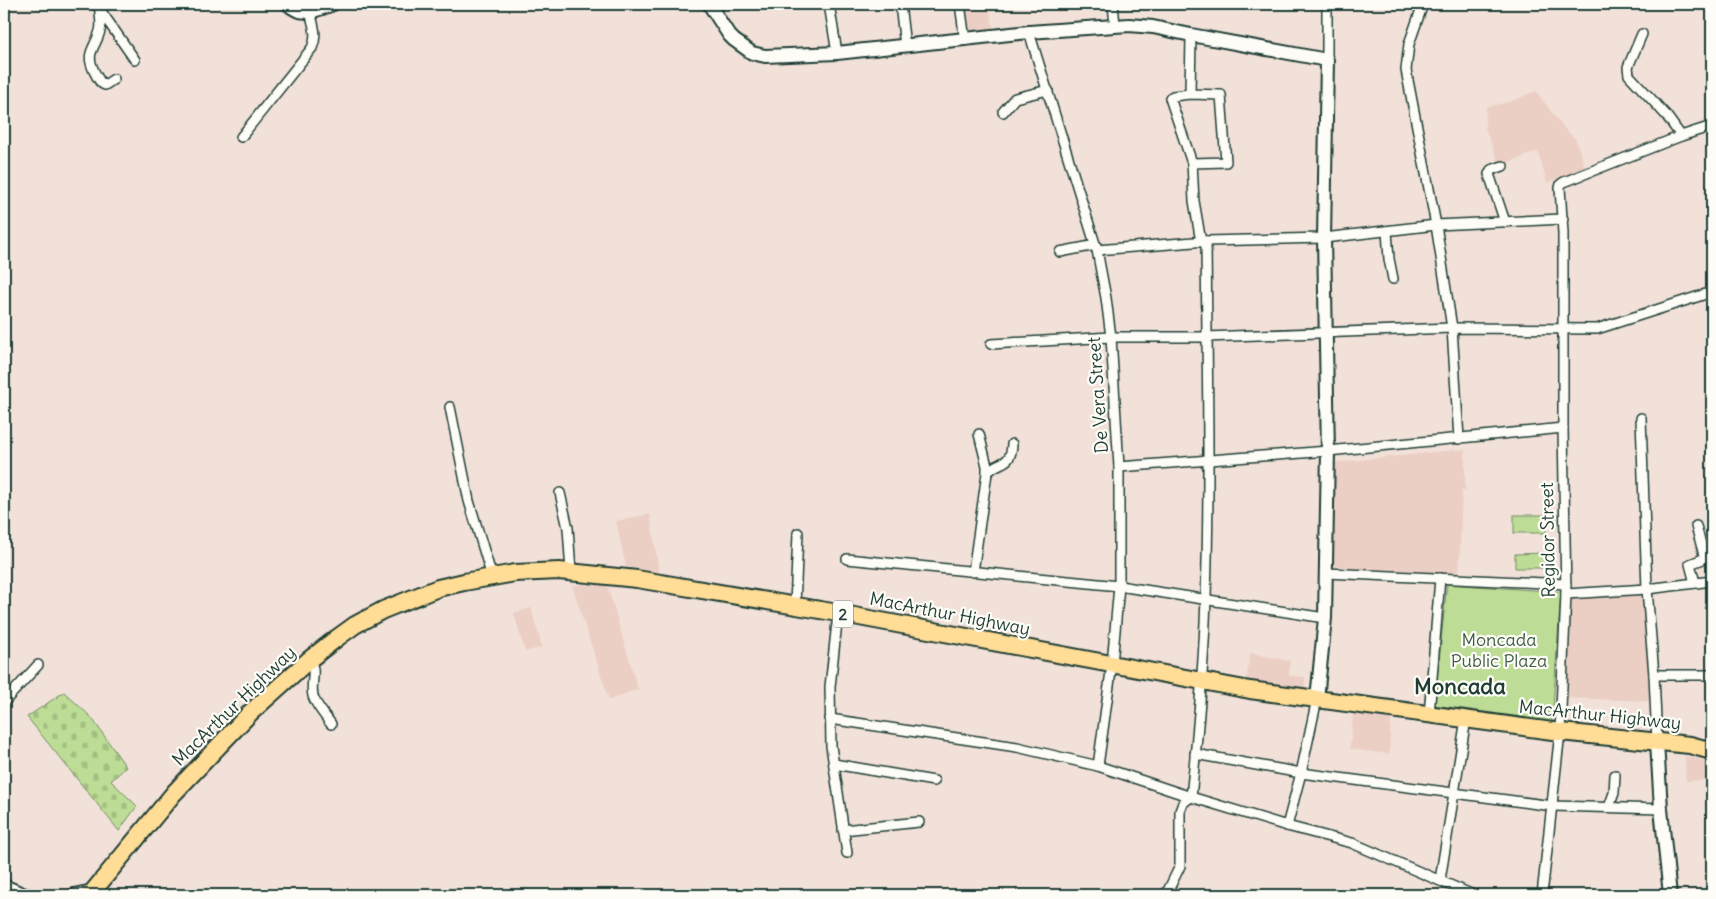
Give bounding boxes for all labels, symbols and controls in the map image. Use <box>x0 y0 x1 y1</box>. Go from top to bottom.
street label: De Vera Street <box>1082 336 1113 454</box>
street label: Regidor Street <box>1535 482 1560 598</box>
street label: MacArthur Highway <box>868 587 1032 640</box>
road number: 2 <box>833 600 853 628</box>
park label: Moncada Public Plaza <box>1451 628 1547 672</box>
street label: MacArthur Highway <box>167 641 300 771</box>
district label: Moncada <box>1414 672 1506 700</box>
street label: MacArthur Highway <box>1518 695 1682 734</box>

